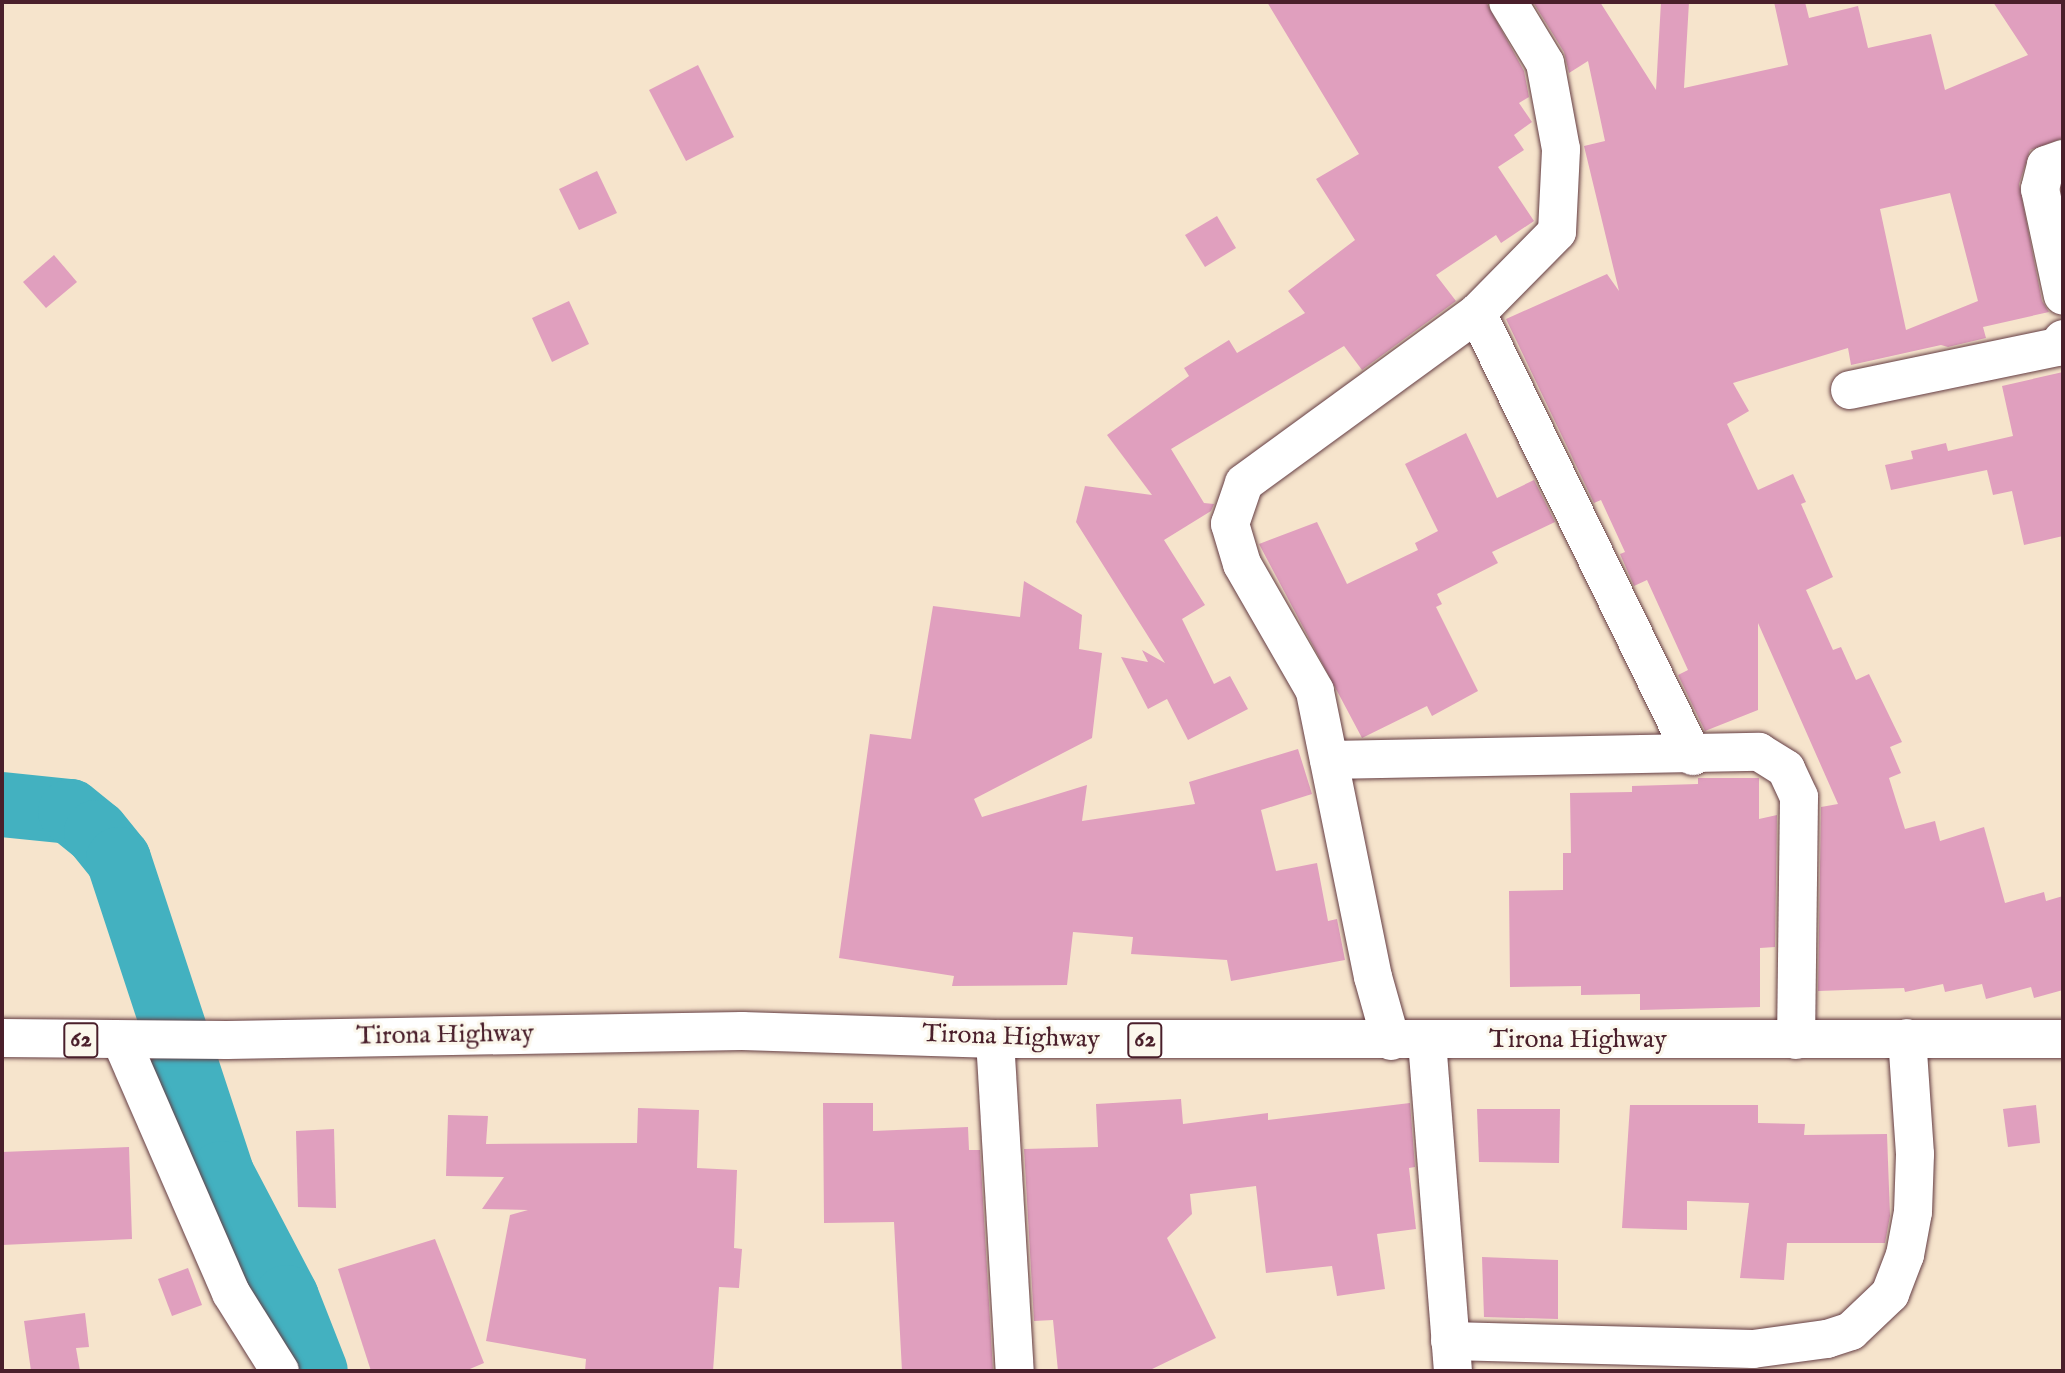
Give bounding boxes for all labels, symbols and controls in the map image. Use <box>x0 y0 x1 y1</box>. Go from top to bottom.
street label: Tirona Highway <box>356 1018 534 1052</box>
street label: Tirona Highway <box>922 1018 1100 1056</box>
road number: 62 <box>62 1020 100 1060</box>
road number: 62 <box>1126 1020 1164 1060</box>
street label: Tirona Highway <box>1489 1024 1667 1056</box>

